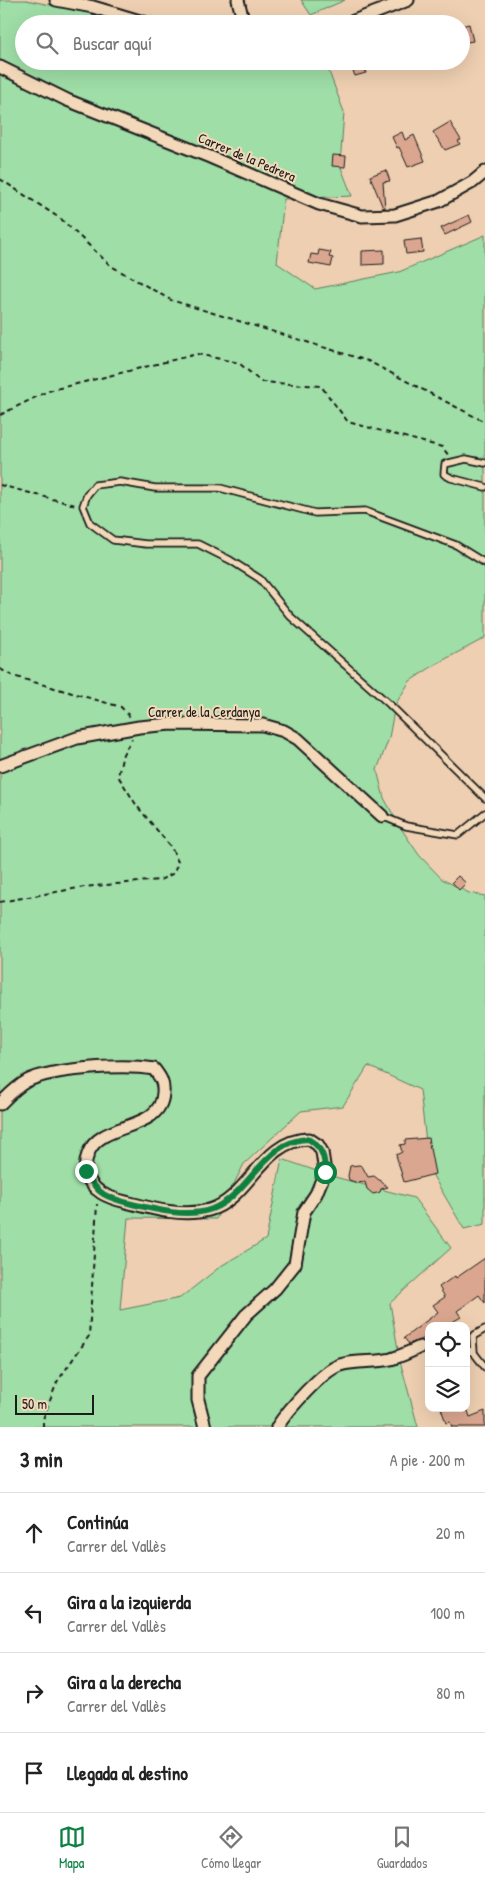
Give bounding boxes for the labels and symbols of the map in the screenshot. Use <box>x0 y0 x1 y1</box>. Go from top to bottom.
street label: Carrer de la Pedrera <box>195 127 299 186</box>
street label: Carrer de la Cerdanya <box>148 702 261 722</box>
route end <box>75 1160 98 1183</box>
route start <box>314 1161 337 1184</box>
scale bar <box>15 1392 94 1415</box>

